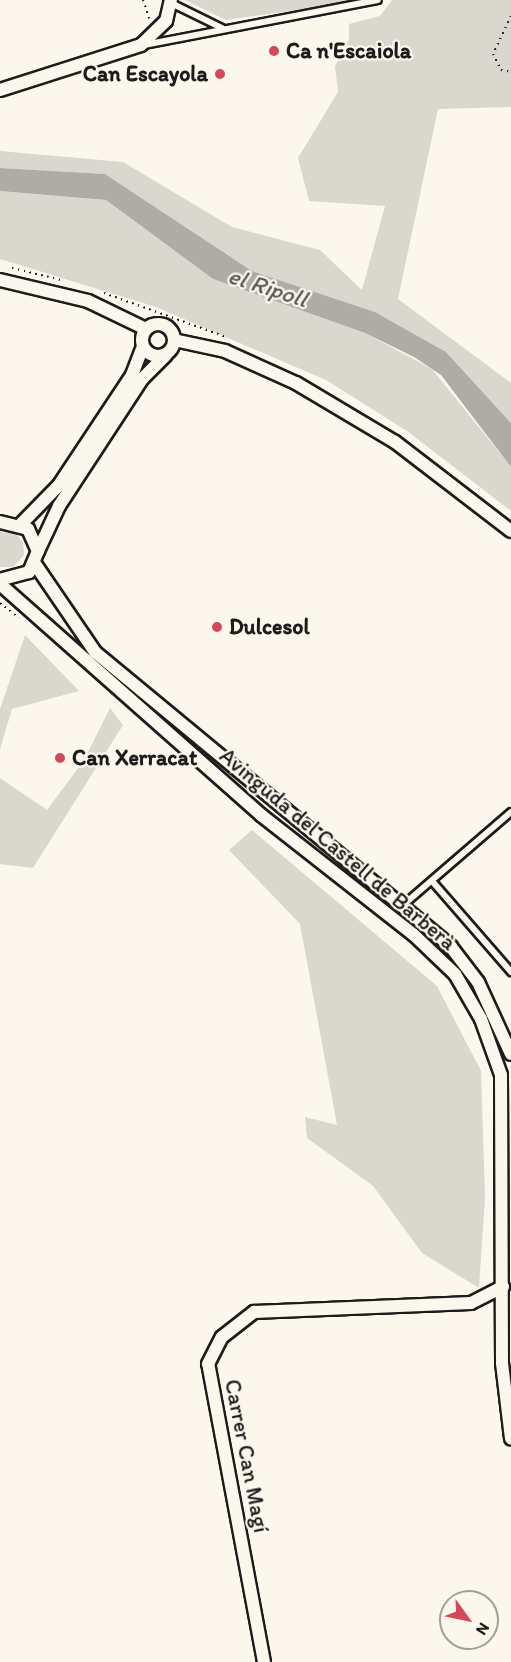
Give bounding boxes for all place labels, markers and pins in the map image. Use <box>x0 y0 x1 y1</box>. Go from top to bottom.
place label: Ca n'Escaiola <box>286 38 411 64</box>
marker: Ca n'Escaiola <box>267 44 281 58</box>
place label: Can Escayola <box>82 61 208 87</box>
marker: Can Escayola <box>213 67 227 81</box>
place label: Dulcesol <box>229 614 310 640</box>
marker: Dulcesol <box>210 620 224 634</box>
place label: Can Xerracat <box>72 745 197 771</box>
marker: Can Xerracat <box>53 751 67 765</box>

